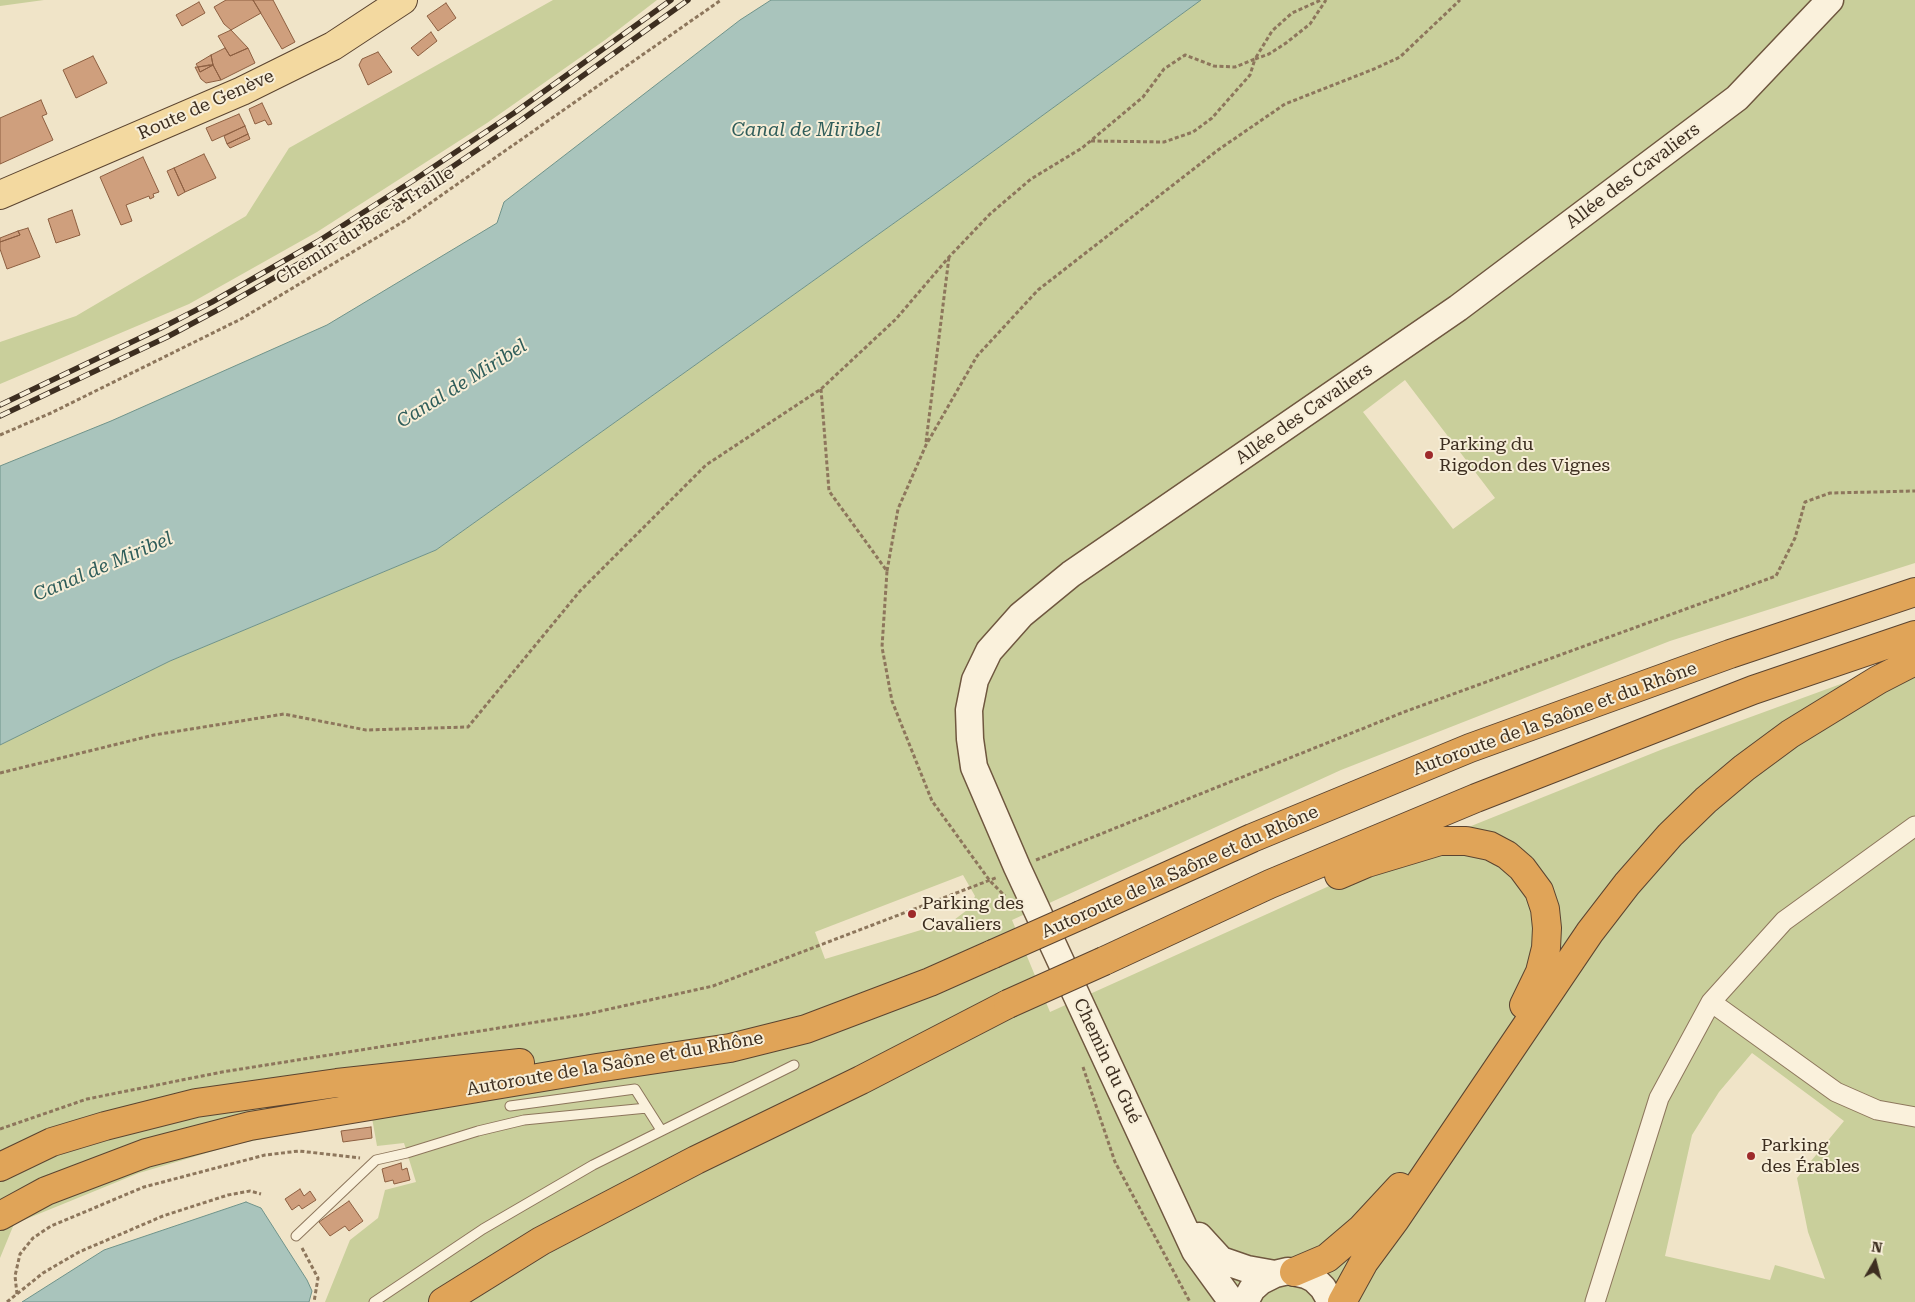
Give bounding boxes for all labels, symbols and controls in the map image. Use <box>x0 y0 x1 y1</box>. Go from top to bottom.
street label: Route de Genève <box>134 65 278 145</box>
water label: Canal de Miribel <box>731 119 881 141</box>
street label: Allée des Cavaliers <box>1562 119 1704 233</box>
street label: Chemin du Bac à Traille <box>272 162 458 290</box>
water label: Canal de Miribel <box>393 335 531 433</box>
street label: Allée des Cavaliers <box>1231 359 1377 469</box>
place label: Parking du Rigodon des Vignes <box>1439 434 1610 476</box>
marker: Parking du Rigodon des Vignes <box>1423 449 1435 461</box>
water label: Canal de Miribel <box>30 527 176 607</box>
street label: Autoroute de la Saône et du Rhône <box>1410 657 1700 781</box>
street label: Autoroute de la Saône et du Rhône <box>1038 801 1322 943</box>
place label: Parking des Cavaliers <box>922 893 1024 936</box>
marker: Parking des Cavaliers <box>906 908 918 920</box>
street label: Chemin du Gué <box>1069 995 1145 1127</box>
street label: Autoroute de la Saône et du Rhône <box>465 1027 765 1101</box>
place label: Parking des Érables <box>1761 1135 1860 1178</box>
marker: Parking des Érables <box>1745 1150 1757 1162</box>
north arrow <box>1850 1237 1900 1287</box>
text: N <box>1871 1238 1884 1256</box>

